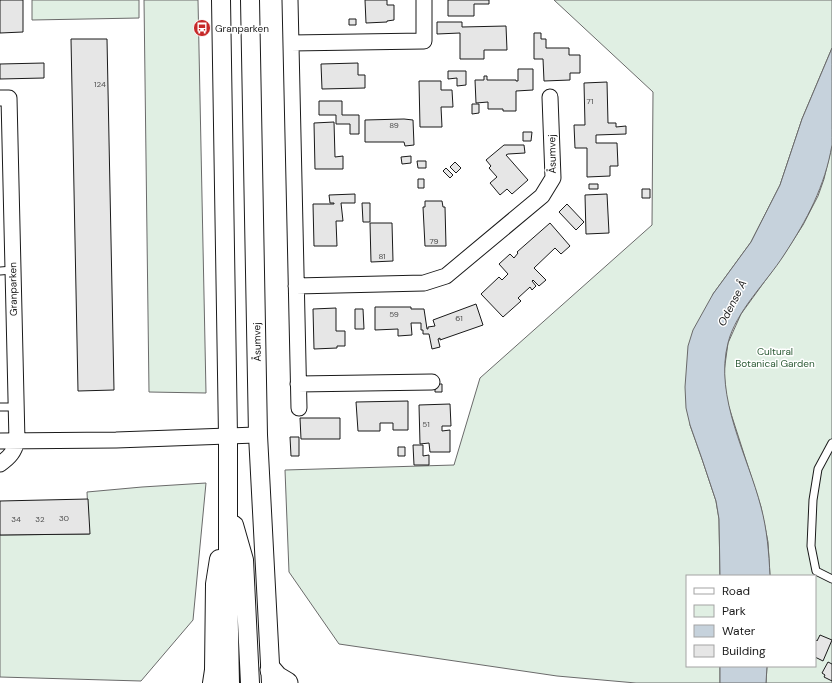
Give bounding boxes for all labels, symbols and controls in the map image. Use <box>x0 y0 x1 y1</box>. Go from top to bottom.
bus stop icon: Granparken <box>192 18 212 38</box>
place label: Granparken <box>215 22 269 35</box>
house number: 124 <box>94 79 106 89</box>
house number: 71 <box>587 96 593 106</box>
house number: 89 <box>389 120 399 130</box>
street label: Åsumvej <box>545 134 559 174</box>
house number: 79 <box>429 236 439 246</box>
house number: 81 <box>378 251 386 261</box>
street label: Granparken <box>6 262 20 316</box>
water label: Odense Å <box>714 277 750 328</box>
house number: 59 <box>389 309 399 319</box>
house number: 61 <box>455 313 463 323</box>
street label: Åsumvej <box>250 322 264 362</box>
park label: Cultural Botanical Garden <box>735 345 815 370</box>
house number: 51 <box>422 419 430 429</box>
house number: 30 <box>59 513 70 523</box>
house number: 34 <box>11 514 21 524</box>
house number: 32 <box>35 514 45 524</box>
legend <box>686 575 816 667</box>
text: Road <box>722 583 750 599</box>
text: Park <box>722 603 746 619</box>
text: Water <box>722 623 756 639</box>
text: Building <box>722 643 766 659</box>

